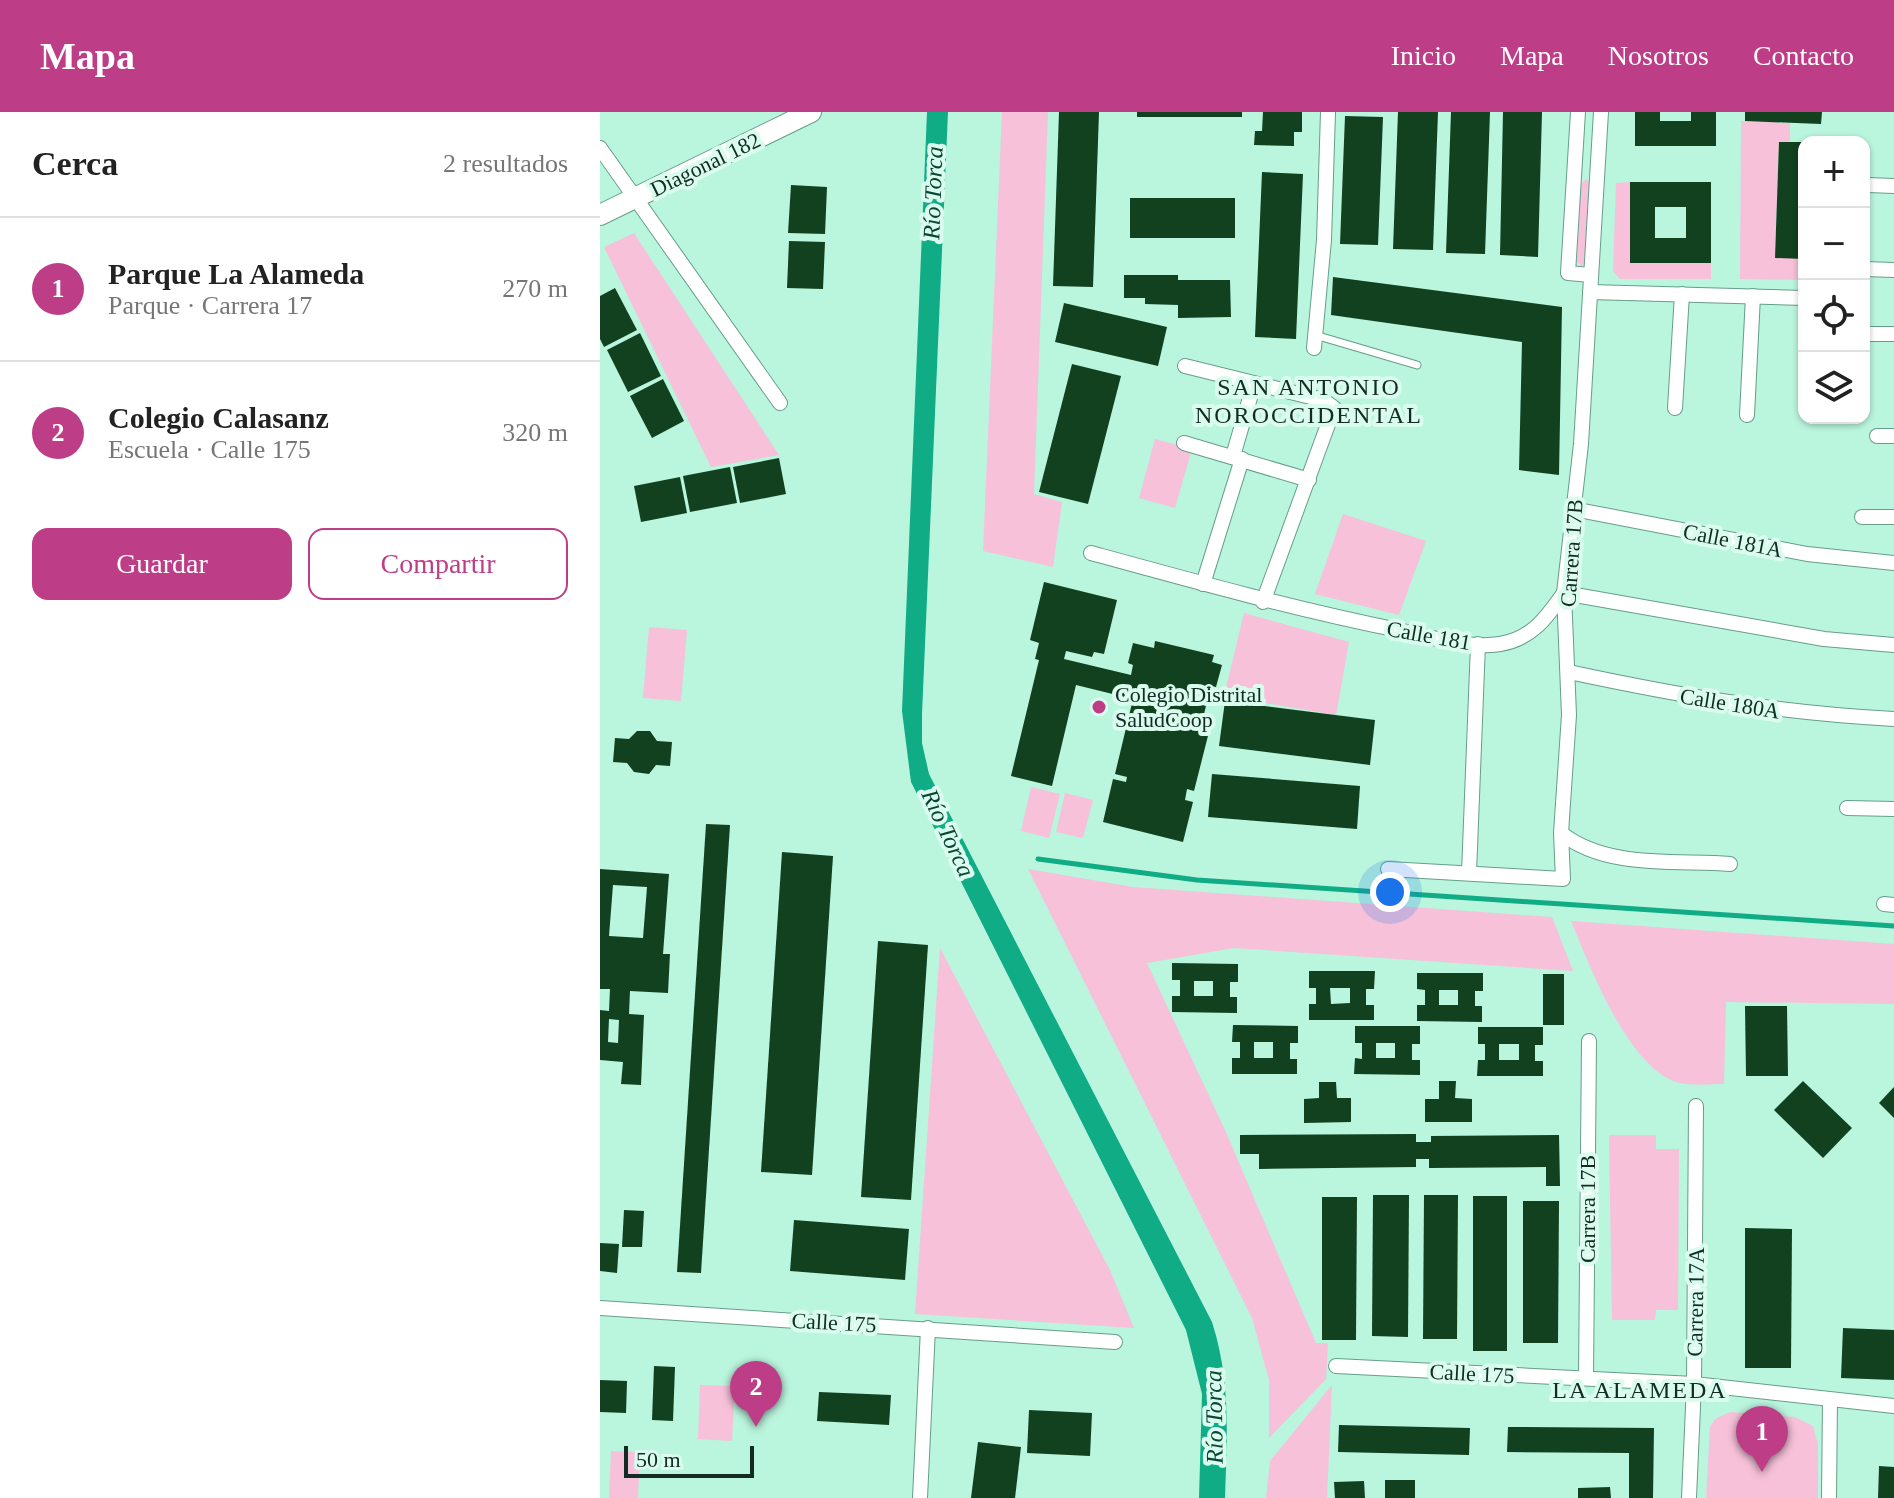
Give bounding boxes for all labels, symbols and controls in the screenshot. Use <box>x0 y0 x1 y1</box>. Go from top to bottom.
text: Mapa <box>40 35 135 77</box>
text: Inicio <box>1391 40 1456 71</box>
text: Mapa <box>1500 40 1564 71</box>
text: Nosotros <box>1608 40 1709 71</box>
text: Contacto <box>1753 40 1854 71</box>
street label: Diagonal 182 <box>646 127 764 202</box>
map controls <box>1798 136 1870 424</box>
button: + <box>1798 136 1870 208</box>
text: Cerca <box>32 145 118 182</box>
water label: Río Torca <box>918 146 948 241</box>
text: 2 resultados <box>443 149 568 178</box>
button: − <box>1798 208 1870 280</box>
text: Parque La Alameda <box>108 257 364 290</box>
text: 1 <box>52 274 65 303</box>
text: 270 m <box>502 274 568 303</box>
button: locate <box>1798 280 1870 352</box>
text: Parque · Carrera 17 <box>108 291 312 320</box>
button: layers <box>1798 352 1870 424</box>
district label: SAN ANTONIO NOROCCIDENTAL <box>1195 374 1423 428</box>
text: Colegio Calasanz <box>108 401 329 434</box>
text: 2 <box>52 418 65 447</box>
text: 320 m <box>502 418 568 447</box>
text: Escuela · Calle 175 <box>108 435 311 464</box>
street label: Carrera 17B <box>1555 498 1588 608</box>
street label: Calle 181A <box>1681 519 1785 562</box>
button: Guardar <box>32 528 292 600</box>
button: Compartir <box>308 528 568 600</box>
street label: Calle 181 <box>1385 616 1473 655</box>
place label: Colegio Distrital SaludCoop <box>1115 682 1262 732</box>
street label: Calle 180A <box>1678 683 1782 724</box>
marker: Colegio Distrital SaludCoop <box>1090 698 1108 716</box>
water label: Río Torca <box>916 784 980 881</box>
your location <box>1370 872 1410 912</box>
street label: Carrera 17B <box>1575 1155 1600 1263</box>
street label: Carrera 17A <box>1682 1247 1709 1357</box>
street label: Calle 175 <box>791 1308 877 1337</box>
street label: Calle 175 <box>1429 1359 1515 1388</box>
pin: 2 <box>730 1361 782 1427</box>
water label: Río Torca <box>1200 1370 1228 1465</box>
district label: LA ALAMEDA <box>1552 1377 1728 1403</box>
pin: 1 <box>1736 1406 1788 1472</box>
scale bar <box>624 1442 754 1478</box>
text: 50 m <box>636 1447 681 1472</box>

